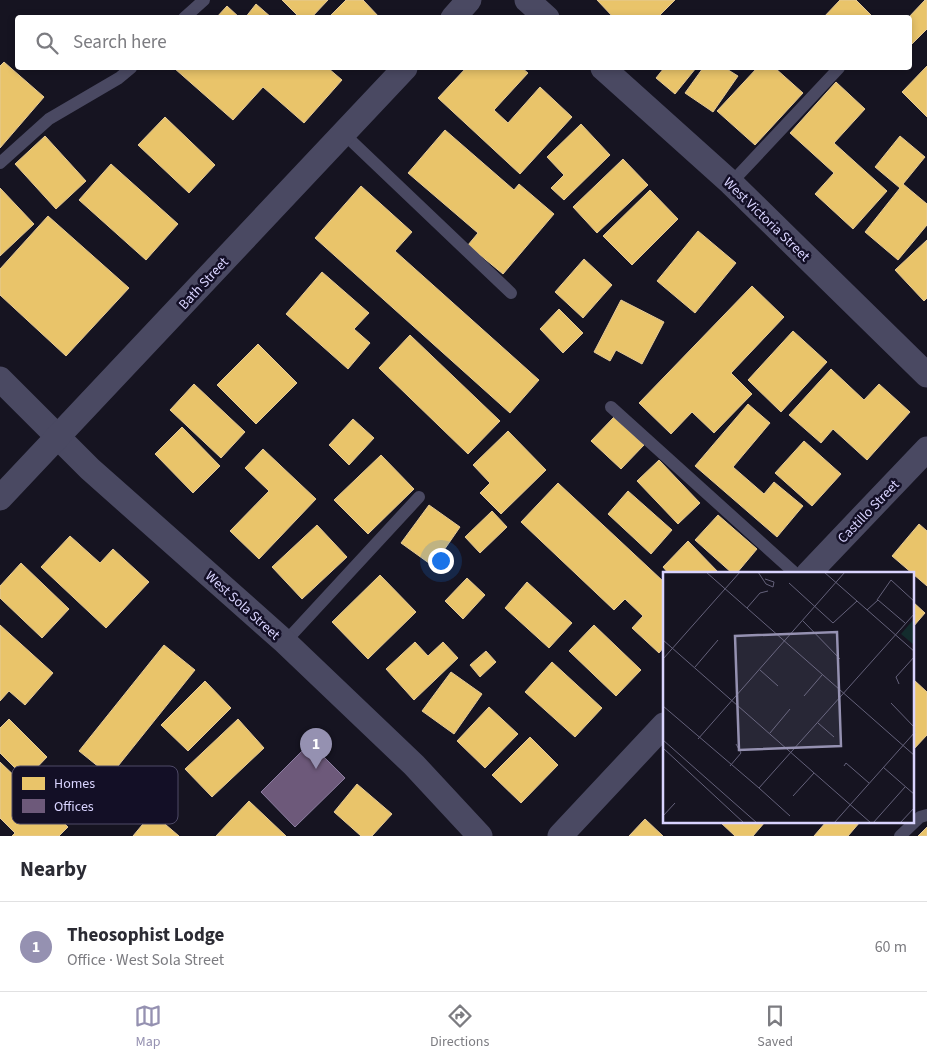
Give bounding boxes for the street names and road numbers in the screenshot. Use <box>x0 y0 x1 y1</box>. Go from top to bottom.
street label: West Victoria Street <box>719 173 814 266</box>
street label: Bath Street <box>174 253 233 314</box>
street label: Castillo Street <box>833 475 904 548</box>
street label: West Sola Street <box>200 567 284 645</box>

